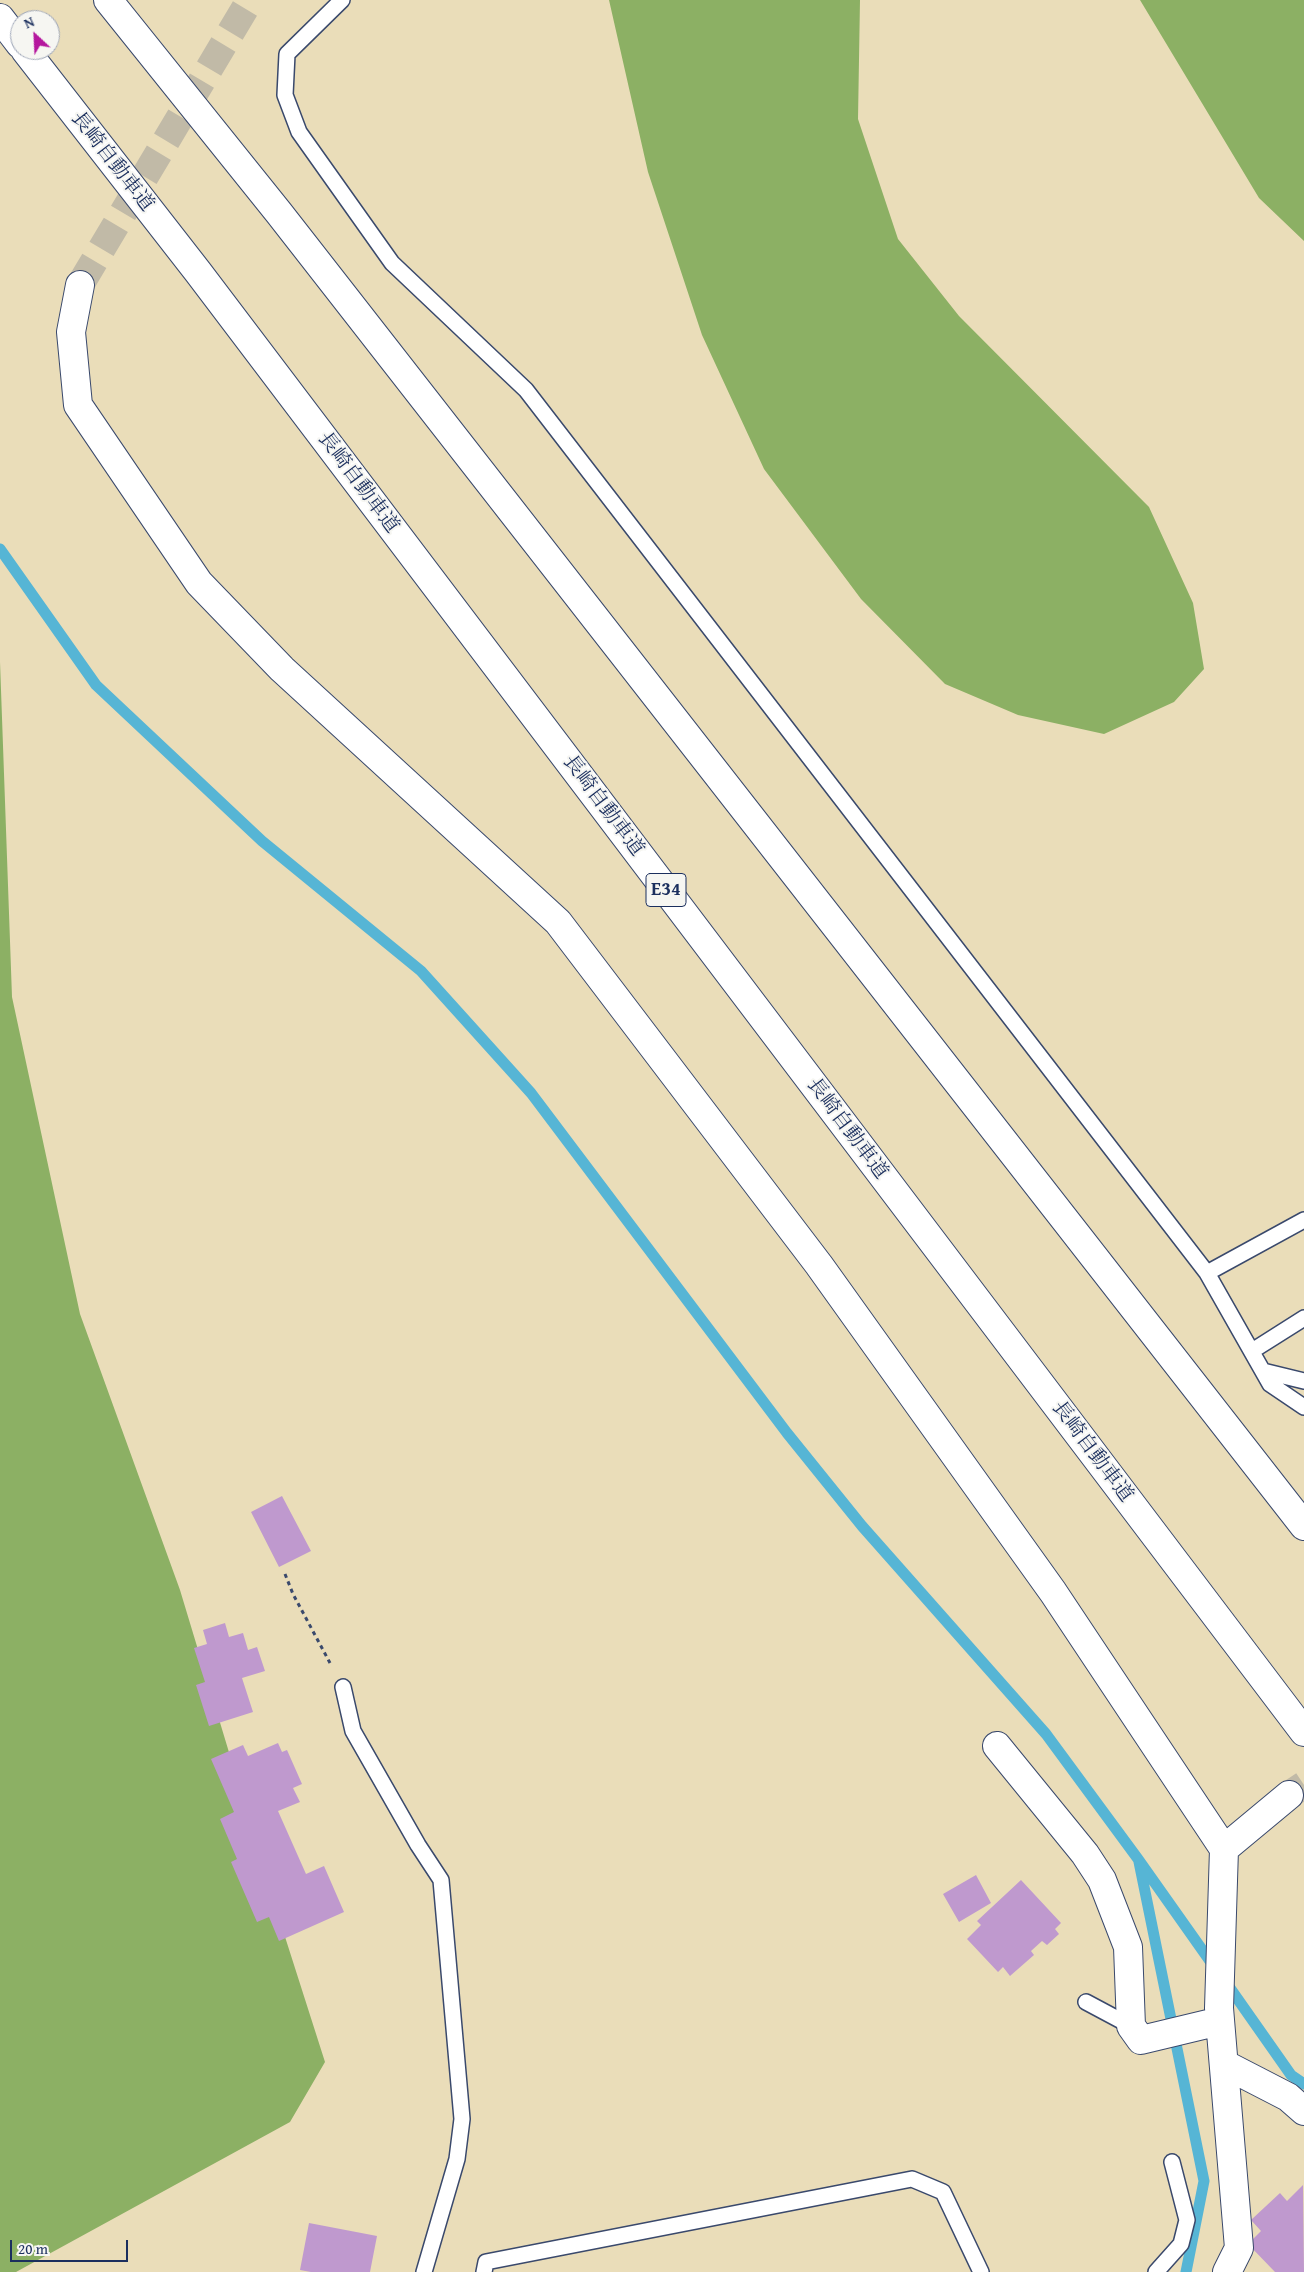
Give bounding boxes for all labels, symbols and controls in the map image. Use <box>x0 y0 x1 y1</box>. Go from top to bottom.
north arrow <box>10 10 60 60</box>
text: N <box>21 11 38 33</box>
street label: 長崎自動車道 <box>66 107 158 217</box>
street label: 長崎自動車道 <box>312 428 404 538</box>
street label: 長崎自動車道 <box>557 751 649 861</box>
road number: E34 <box>646 874 686 906</box>
street label: 長崎自動車道 <box>801 1074 893 1184</box>
street label: 長崎自動車道 <box>1046 1397 1138 1507</box>
scale bar <box>12 2230 130 2262</box>
text: 20 m <box>18 2238 48 2259</box>

